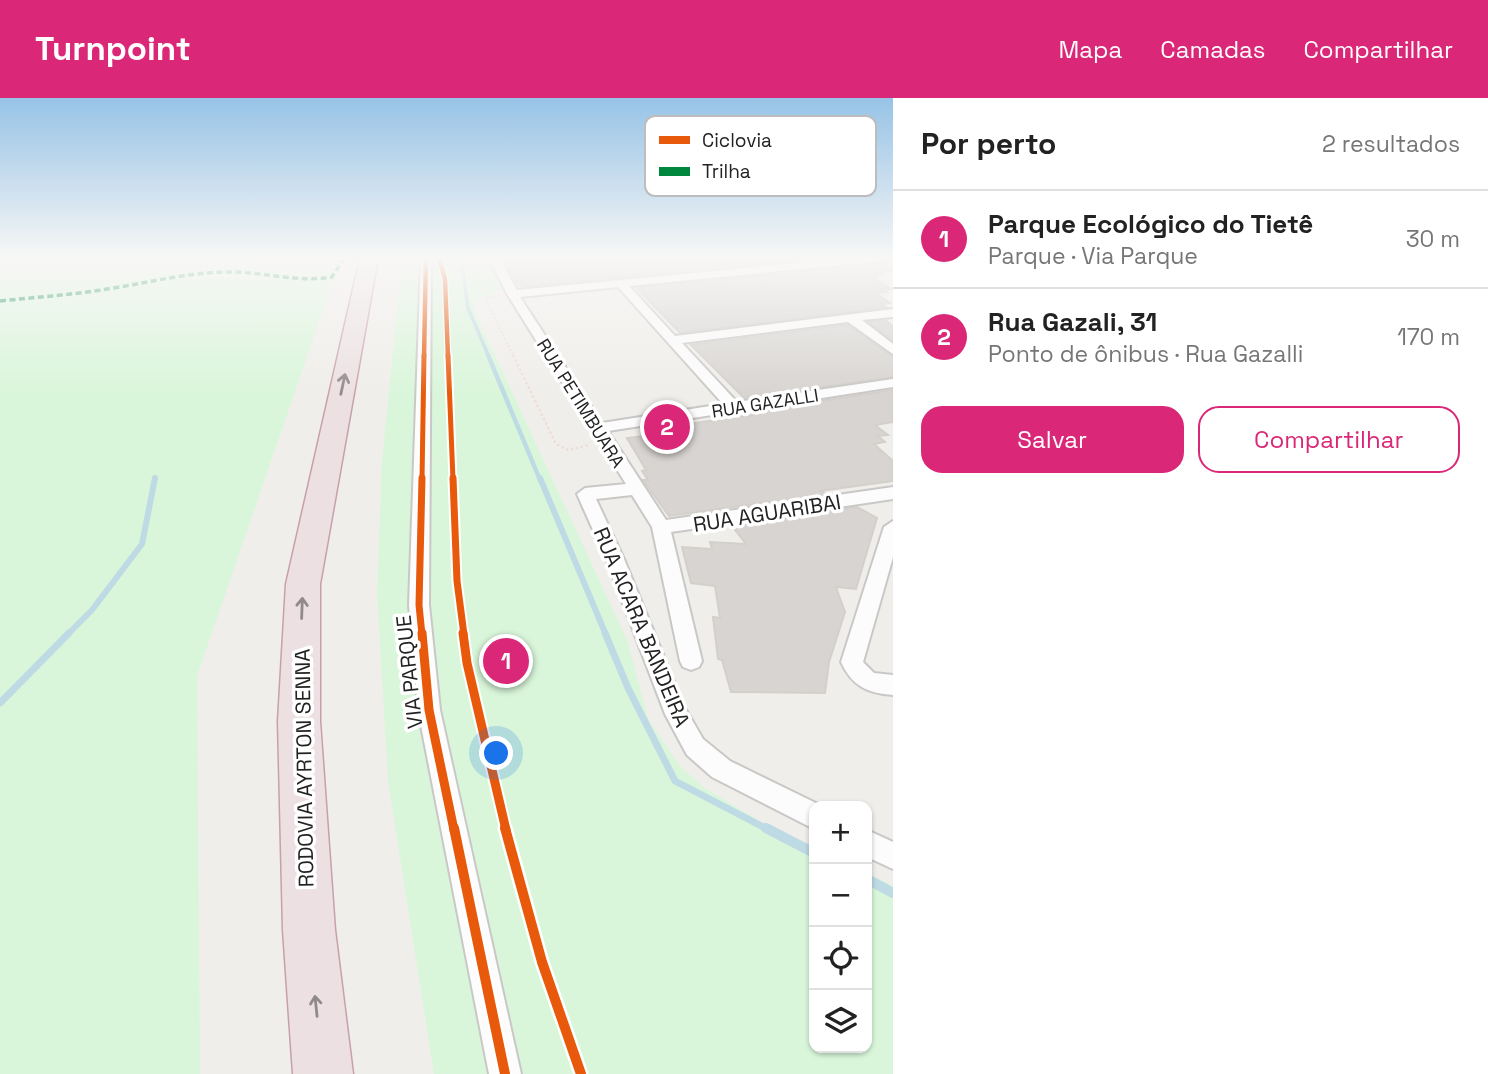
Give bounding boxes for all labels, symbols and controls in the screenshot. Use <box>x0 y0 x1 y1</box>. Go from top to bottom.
text: Turnpoint <box>35 28 191 70</box>
text: Mapa <box>1058 34 1122 65</box>
text: Camadas <box>1160 34 1265 65</box>
text: Compartilhar <box>1303 34 1453 65</box>
legend <box>645 116 876 196</box>
text: Por perto <box>921 124 1056 163</box>
text: Ciclovia <box>702 128 772 153</box>
text: 2 resultados <box>1322 129 1460 159</box>
text: Trilha <box>702 159 751 184</box>
text: Parque Ecológico do Tietê <box>988 207 1313 241</box>
text: 1 <box>939 224 949 254</box>
text: 30 m <box>1406 224 1460 254</box>
text: Parque · Via Parque <box>988 241 1198 271</box>
text: Rua Gazali, 31 <box>988 305 1157 339</box>
text: 2 <box>937 322 951 352</box>
text: 170 m <box>1397 322 1460 352</box>
street label: RUA PETIMBUARA <box>532 334 630 472</box>
text: Ponto de ônibus · Rua Gazalli <box>988 339 1303 369</box>
one-way arrow <box>336 373 350 396</box>
street label: RUA GAZALLI <box>710 383 820 423</box>
pin: 2 <box>644 401 690 453</box>
button: Salvar <box>921 406 1184 473</box>
button: Compartilhar <box>1198 406 1460 473</box>
street label: RUA AGUARIBAI <box>691 488 843 538</box>
street label: RUA ACARA BANDEIRA <box>588 523 696 731</box>
one-way arrow <box>295 597 309 620</box>
street label: VIA PARQUE <box>390 614 428 730</box>
pin: 1 <box>483 635 529 687</box>
street label: RODOVIA AYRTON SENNA <box>288 648 320 888</box>
your location <box>479 736 513 770</box>
map controls <box>809 801 872 1053</box>
button: + <box>809 801 872 864</box>
button: − <box>809 864 872 927</box>
button: locate <box>809 927 872 990</box>
button: layers <box>809 990 872 1053</box>
one-way arrow <box>310 995 323 1018</box>

